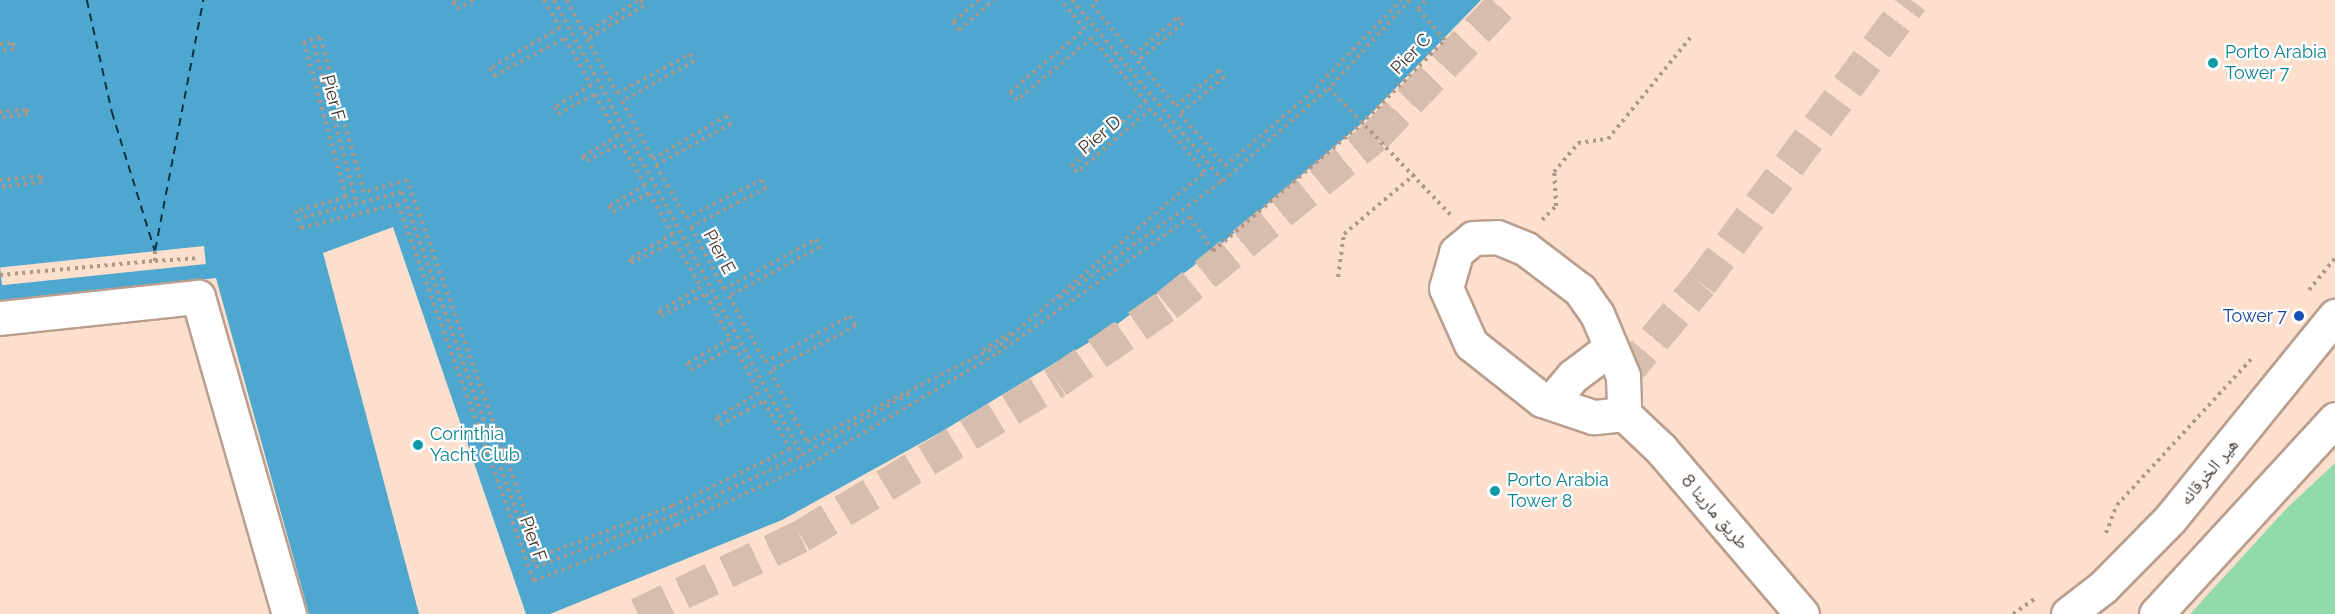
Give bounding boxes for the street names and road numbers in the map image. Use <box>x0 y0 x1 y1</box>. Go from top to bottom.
street label: Pier C <box>1386 29 1436 79</box>
street label: Pier F <box>316 72 350 124</box>
street label: Pier D <box>1074 111 1126 159</box>
street label: Pier E <box>698 226 740 278</box>
street label: هير الخرقانه <box>2175 434 2243 510</box>
street label: طريق مارينا 8 <box>1677 470 1753 554</box>
street label: Pier F <box>515 513 551 565</box>

